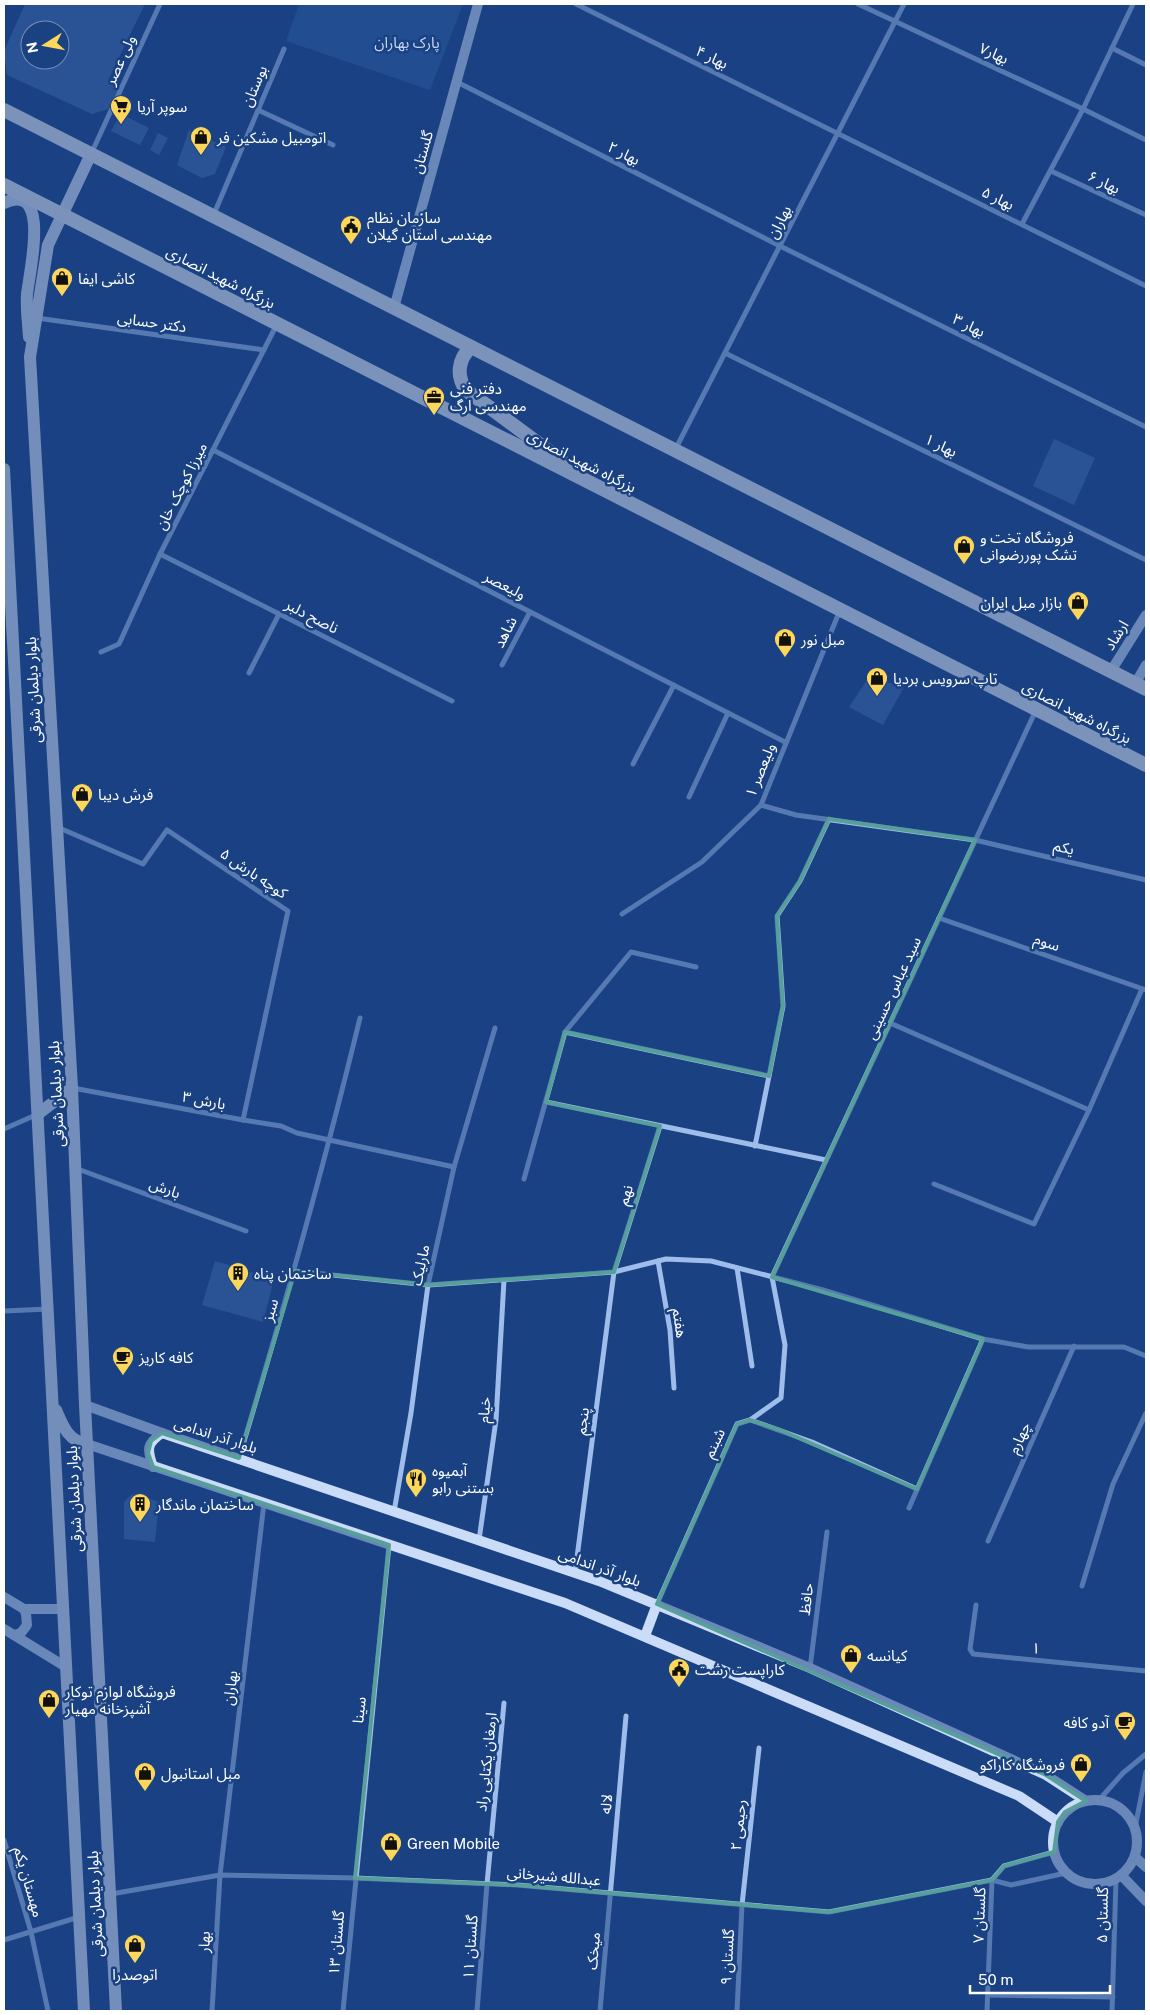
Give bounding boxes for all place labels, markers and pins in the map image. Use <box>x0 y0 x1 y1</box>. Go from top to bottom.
supermarket icon: سوپر آریا <box>109 94 133 125</box>
place label: سوپر آریا <box>137 98 188 117</box>
shop icon: اتومبیل مشکین فر <box>189 125 213 156</box>
place label: اتومبیل مشکین فر <box>216 129 326 147</box>
place label: سازمان نظام مهندسی استان گیلان <box>367 209 492 244</box>
public building icon: سازمان نظام مهندسی استان گیلان <box>339 214 363 245</box>
shop icon: کاشی ایفا <box>50 266 74 297</box>
place label: کاشی ایفا <box>78 270 136 288</box>
place label: دفتر فنی مهندسی ارگ <box>450 380 527 415</box>
office icon: دفتر فنی مهندسی ارگ <box>422 385 446 416</box>
place label: فروشگاه تخت و تشک پوررضوانی <box>980 529 1077 565</box>
shop icon: فروشگاه تخت و تشک پوررضوانی <box>952 534 976 565</box>
shop icon: بازار مبل ایران <box>1066 590 1090 621</box>
place label: بازار مبل ایران <box>981 594 1062 612</box>
shop icon: مبل نور <box>773 627 797 658</box>
place label: مبل نور <box>800 631 845 649</box>
shop icon: تاپ سرویس بردیا <box>865 666 889 697</box>
place label: تاپ سرویس بردیا <box>893 670 998 689</box>
shop icon: فرش دیبا <box>70 782 94 813</box>
place label: فرش دیبا <box>98 786 153 804</box>
building icon: ساختمان پناه <box>226 1261 250 1292</box>
place label: ساختمان پناه <box>254 1265 332 1284</box>
cafe icon: کافه کاریز <box>111 1345 135 1376</box>
place label: کافه کاریز <box>138 1349 194 1367</box>
place label: آبمیوه بستنی رابو <box>432 1462 494 1497</box>
restaurant icon: آبمیوه بستنی رابو <box>404 1467 428 1498</box>
building icon: ساختمان ماندگار <box>128 1492 152 1523</box>
place label: ساختمان ماندگار <box>155 1496 254 1514</box>
shop icon: کیانسه <box>839 1643 863 1674</box>
place label: کیانسه <box>867 1647 908 1664</box>
public building icon: کاراپست رشت <box>667 1657 691 1688</box>
place label: کاراپست رشت <box>695 1661 786 1680</box>
place label: فروشگاه لوازم توکار آشپزخانه مهیار <box>64 1683 176 1719</box>
shop icon: فروشگاه لوازم توکار آشپزخانه مهیار <box>37 1688 61 1719</box>
cafe icon: آدو کافه <box>1113 1710 1137 1741</box>
place label: آدو کافه <box>1063 1714 1110 1732</box>
shop icon: فروشگاه کاراکو <box>1069 1752 1093 1783</box>
place label: فروشگاه کاراکو <box>980 1756 1065 1774</box>
shop icon: مبل استانبول <box>133 1761 157 1792</box>
place label: مبل استانبول <box>161 1765 241 1783</box>
shop icon: Green Mobile <box>379 1831 403 1862</box>
place label: Green Mobile <box>407 1835 500 1852</box>
shop icon: اتوصدرا <box>123 1933 147 1964</box>
place label: اتوصدرا <box>112 1966 158 1984</box>

